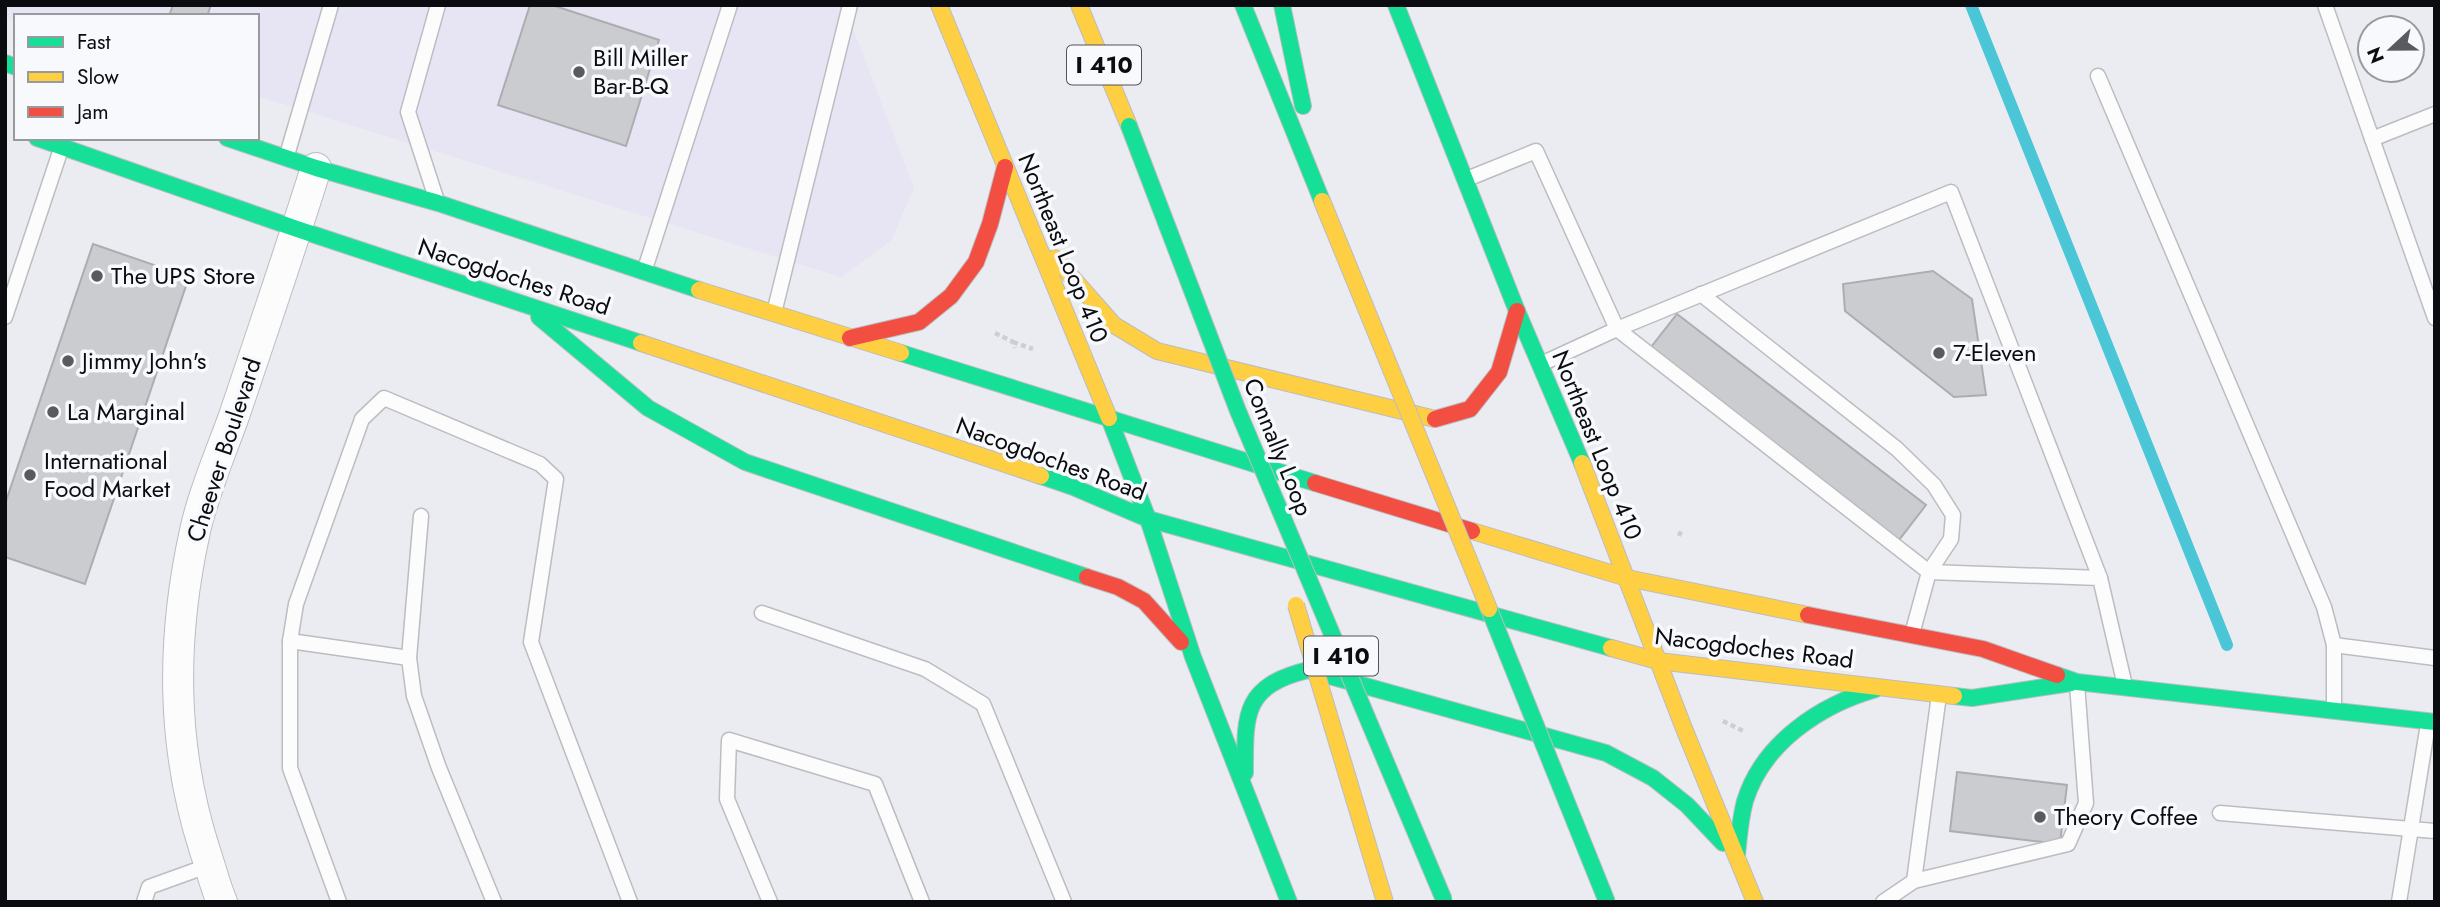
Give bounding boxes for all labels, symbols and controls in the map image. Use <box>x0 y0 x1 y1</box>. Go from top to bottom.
legend <box>14 14 259 140</box>
north arrow <box>2356 14 2426 84</box>
text: Fast <box>77 27 110 57</box>
place label: Bill Miller Bar-B-Q <box>593 40 689 103</box>
text: N <box>2360 43 2391 67</box>
road number: I 410 <box>1067 46 1141 85</box>
text: Slow <box>77 62 119 92</box>
marker: Bill Miller Bar-B-Q <box>571 64 587 80</box>
text: Jam <box>74 97 109 127</box>
street label: Northeast Loop 410 <box>1009 148 1118 348</box>
street label: Nacogdoches Road <box>414 229 615 324</box>
place label: The UPS Store <box>111 258 255 293</box>
marker: The UPS Store <box>89 268 105 284</box>
place label: 7-Eleven <box>1953 335 2037 370</box>
place label: Jimmy John's <box>79 343 207 378</box>
street label: Northeast Loop 410 <box>1543 345 1652 545</box>
marker: 7-Eleven <box>1931 345 1947 361</box>
marker: Jimmy John's <box>60 353 76 369</box>
street label: Cheever Boulevard <box>177 353 270 547</box>
street label: Connally Loop <box>1235 373 1322 521</box>
place label: La Marginal <box>67 394 185 429</box>
marker: La Marginal <box>45 404 61 420</box>
street label: Nacogdoches Road <box>951 408 1151 509</box>
place label: International Food Market <box>44 443 170 506</box>
marker: International Food Market <box>22 467 38 483</box>
street label: Nacogdoches Road <box>1653 618 1856 677</box>
road number: I 410 <box>1304 636 1378 676</box>
place label: Theory Coffee <box>2054 799 2198 834</box>
marker: Theory Coffee <box>2032 809 2048 825</box>

